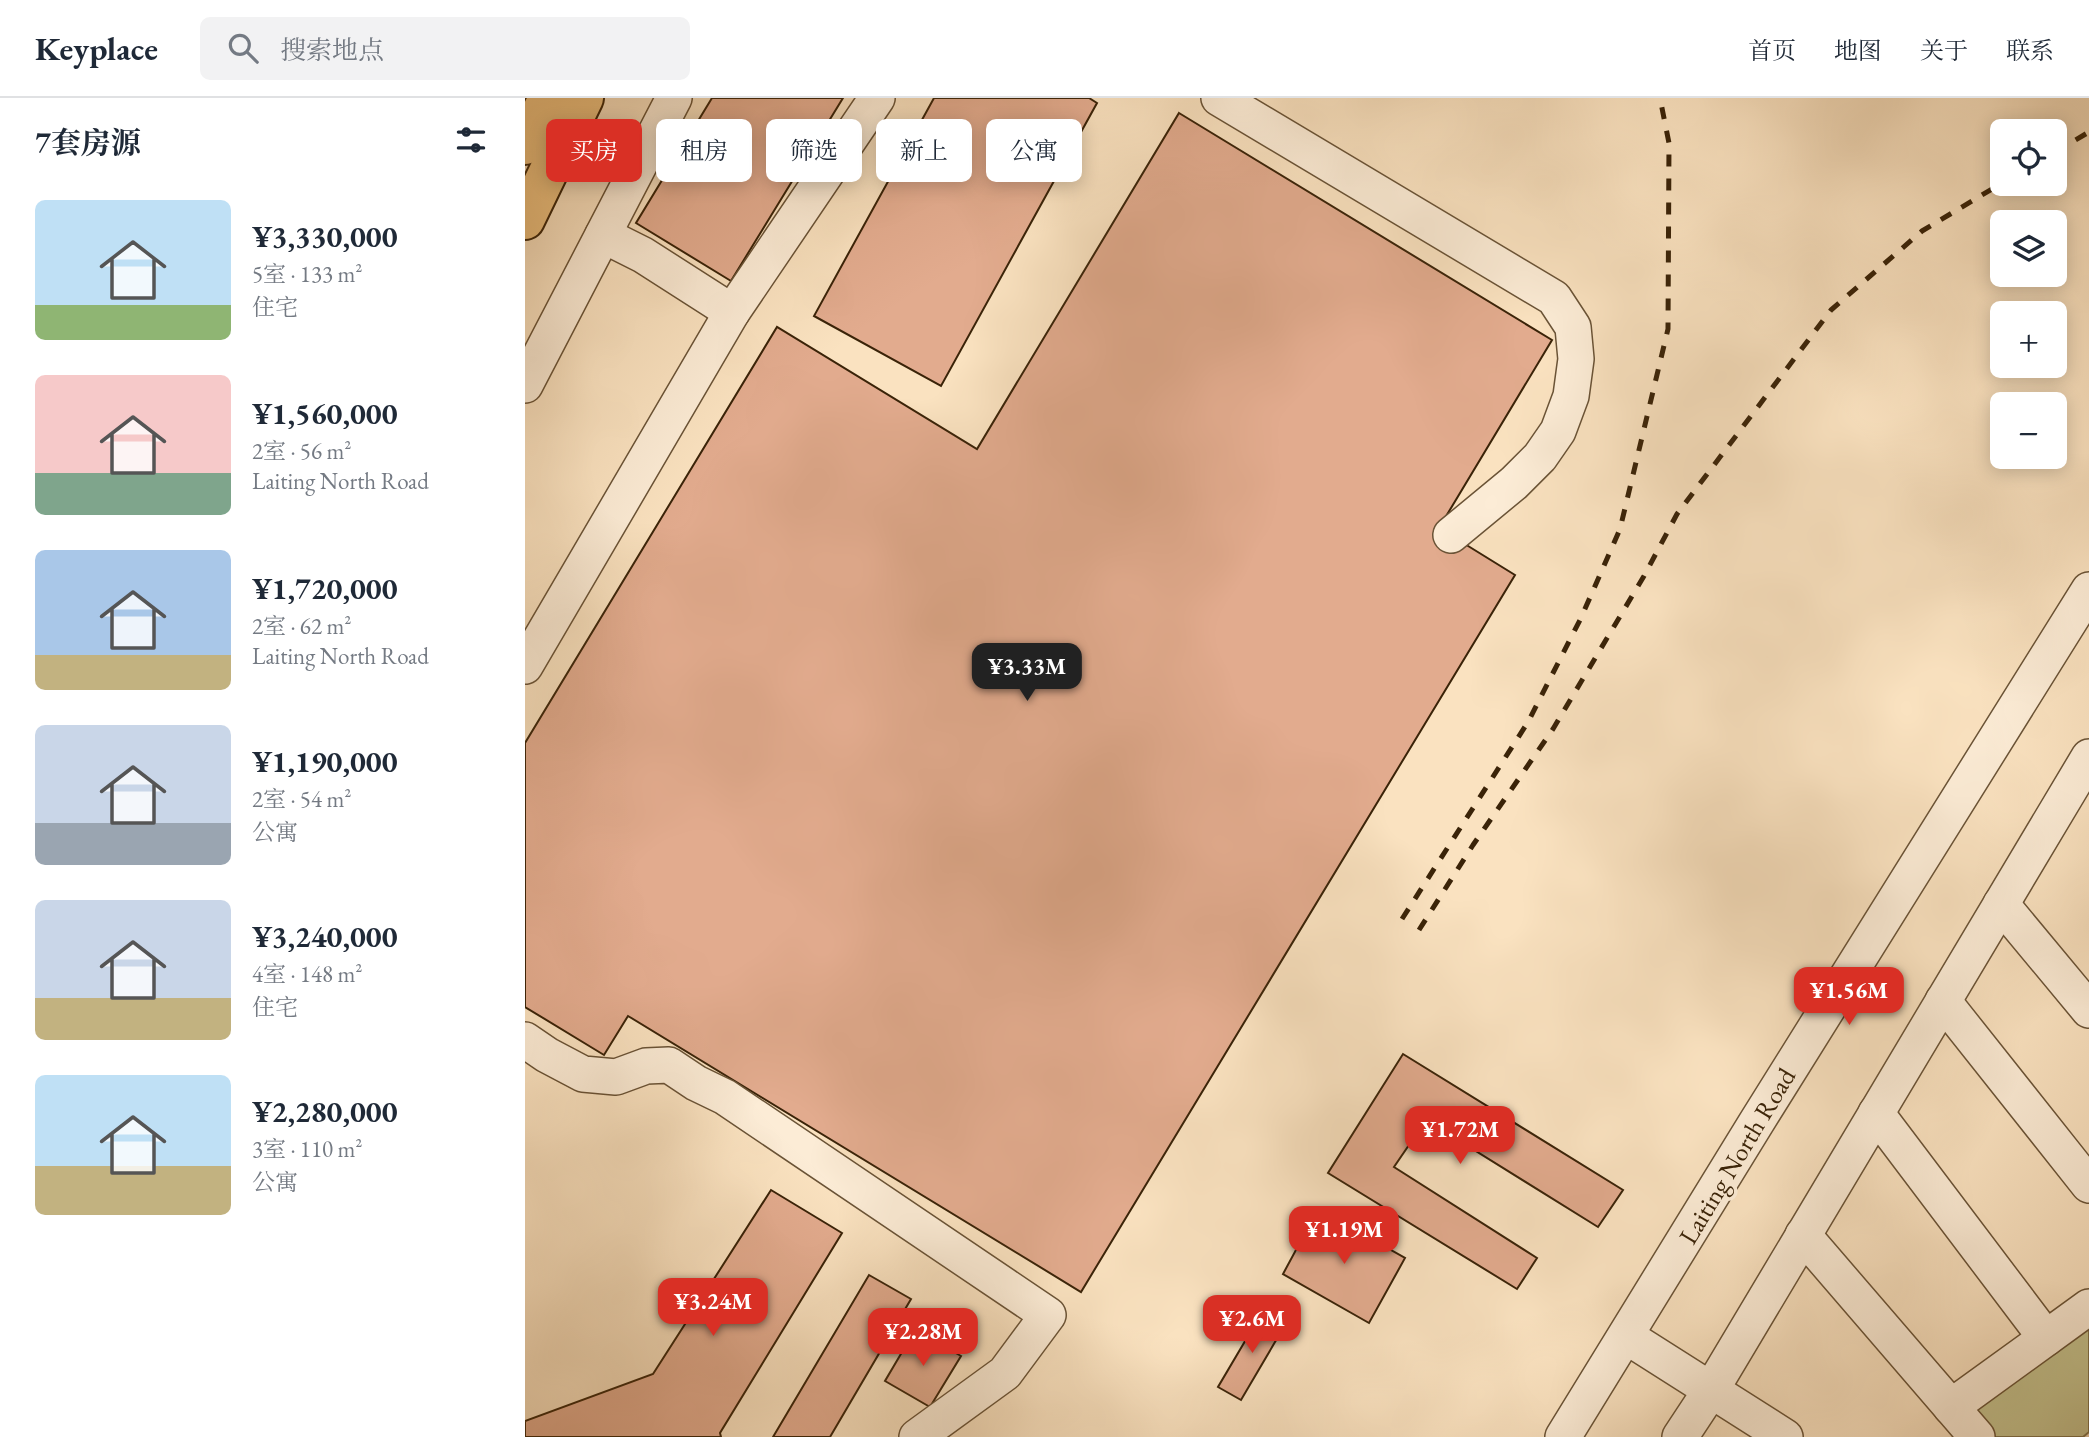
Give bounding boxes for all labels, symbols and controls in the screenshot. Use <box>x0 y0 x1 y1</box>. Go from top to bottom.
search box <box>200 17 690 80</box>
text: Keyplace <box>35 27 158 70</box>
icon: search <box>224 29 262 67</box>
text: 搜索地点 <box>280 33 384 67</box>
text: 首页 <box>1748 35 1796 66</box>
text: 地图 <box>1834 35 1882 66</box>
text: 关于 <box>1920 35 1968 66</box>
text: 联系 <box>2006 35 2054 66</box>
chip: 买房 <box>546 119 642 182</box>
chip: 租房 <box>656 119 752 182</box>
chip: 筛选 <box>766 119 862 182</box>
chip: 新上 <box>876 119 972 182</box>
chip: 公寓 <box>986 119 1082 182</box>
map controls <box>1990 119 2067 469</box>
button: locate <box>1990 119 2067 196</box>
icon: filters <box>452 121 490 159</box>
text: 7套房源 <box>35 123 141 162</box>
button: layers <box>1990 210 2067 287</box>
text: ¥3,330,000 <box>252 217 398 256</box>
icon: home <box>91 228 175 312</box>
text: 5室 · 133 m² <box>252 259 362 289</box>
text: 住宅 <box>252 292 298 322</box>
button: + <box>1990 301 2067 378</box>
button: − <box>1990 392 2067 469</box>
text: ¥1,560,000 <box>252 394 398 433</box>
icon: home <box>91 403 175 487</box>
text: 2室 · 56 m² <box>252 436 351 466</box>
text: Laiting North Road <box>252 466 429 496</box>
text: ¥1,720,000 <box>252 569 398 608</box>
icon: home <box>91 578 175 662</box>
text: 2室 · 62 m² <box>252 611 351 641</box>
text: Laiting North Road <box>252 641 429 671</box>
pin: ¥3.33M <box>970 644 1084 703</box>
text: ¥3.33M <box>988 651 1066 681</box>
text: ¥1,190,000 <box>252 742 398 781</box>
icon: home <box>91 753 175 837</box>
text: 2室 · 54 m² <box>252 784 351 814</box>
text: 公寓 <box>252 817 298 847</box>
text: ¥3,240,000 <box>252 917 398 956</box>
icon: home <box>91 928 175 1012</box>
text: 4室 · 148 m² <box>252 959 362 989</box>
pin: ¥1.56M <box>1792 968 1906 1027</box>
text: ¥1.56M <box>1810 975 1888 1005</box>
text: 住宅 <box>252 992 298 1022</box>
street label: Laiting North Road <box>1671 1061 1804 1250</box>
text: ¥2,280,000 <box>252 1092 398 1131</box>
icon: home <box>91 1103 175 1187</box>
pin: ¥1.72M <box>1403 1107 1517 1166</box>
text: ¥1.72M <box>1421 1114 1499 1144</box>
text: 3室 · 110 m² <box>252 1134 362 1164</box>
text: 公寓 <box>252 1167 298 1197</box>
pin: ¥1.19M <box>1287 1206 1401 1266</box>
text: ¥1.19M <box>1305 1214 1383 1244</box>
pin: ¥3.24M <box>656 1278 770 1338</box>
text: ¥3.24M <box>674 1286 752 1316</box>
pin: ¥2.6M <box>1203 1296 1301 1355</box>
text: ¥2.6M <box>1219 1303 1285 1333</box>
pin: ¥2.28M <box>866 1308 980 1368</box>
text: ¥2.28M <box>884 1316 962 1346</box>

